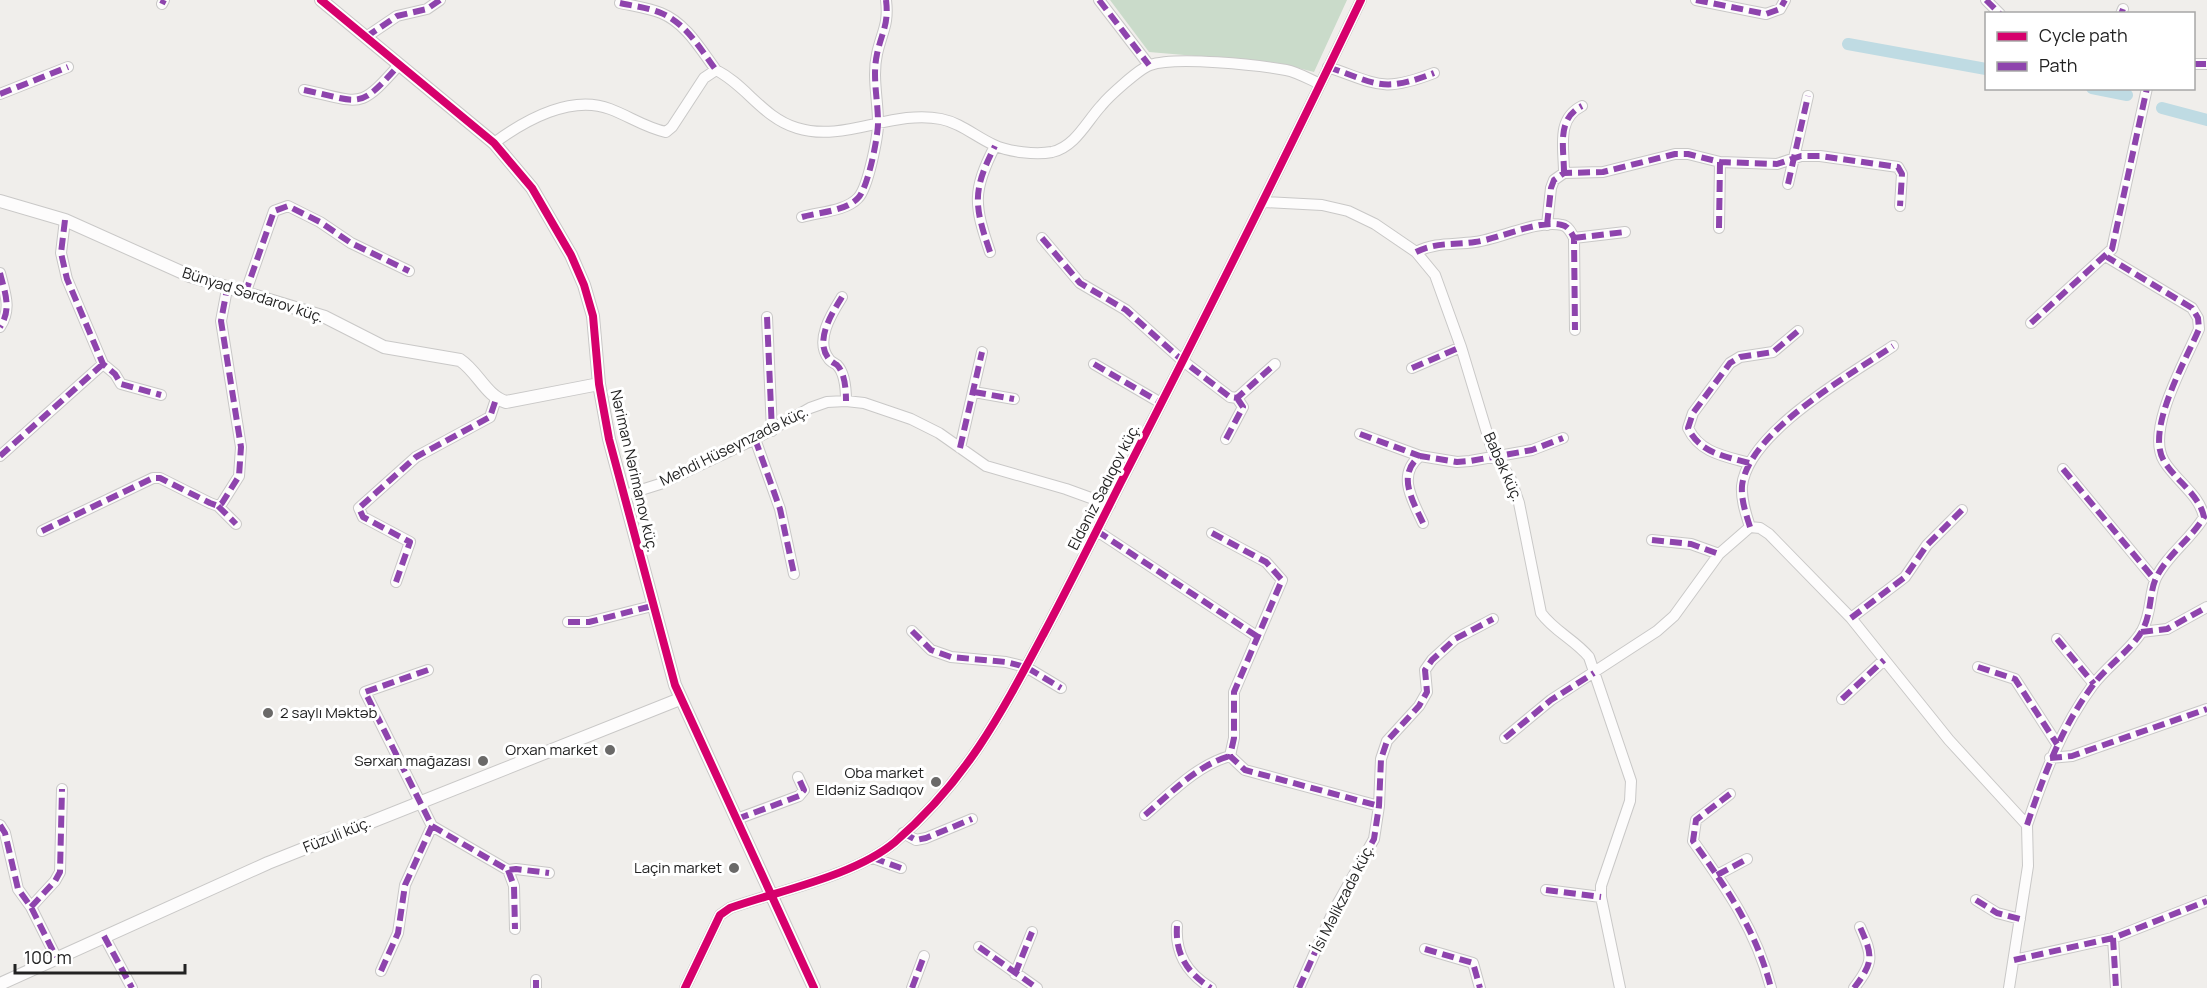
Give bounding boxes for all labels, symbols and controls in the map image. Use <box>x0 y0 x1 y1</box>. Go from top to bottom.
legend <box>1985 12 2195 90</box>
text: Cycle path <box>2039 23 2128 47</box>
text: Path <box>2039 53 2077 77</box>
street label: Bünyad Sərdarov küç. <box>180 262 327 327</box>
street label: Nəriman Nərimanov küç. <box>606 388 663 554</box>
street label: Mehdi Hüseynzadə küç. <box>656 400 812 491</box>
street label: Eldəniz Sadıqov küç. <box>1063 420 1145 554</box>
street label: Babək küç. <box>1479 429 1528 505</box>
place label: 2 saylı Məktəb <box>280 702 378 723</box>
marker: 2 saylı Məktəb <box>261 706 275 720</box>
place label: Orxan market <box>505 739 598 760</box>
marker: Orxan market <box>603 743 617 757</box>
place label: Sərxan mağazası <box>354 750 471 771</box>
marker: Sərxan mağazası <box>476 754 490 768</box>
place label: Oba market Eldəniz Sadıqov <box>816 762 924 800</box>
marker: Oba market Eldəniz Sadıqov <box>929 775 943 789</box>
street label: Füzuli küç. <box>300 811 374 858</box>
street label: İsi Məlikzadə küç. <box>1306 840 1379 955</box>
place label: Laçin market <box>634 857 722 878</box>
marker: Laçin market <box>727 861 741 875</box>
scale bar <box>15 937 184 975</box>
text: 100 m <box>24 945 72 969</box>

